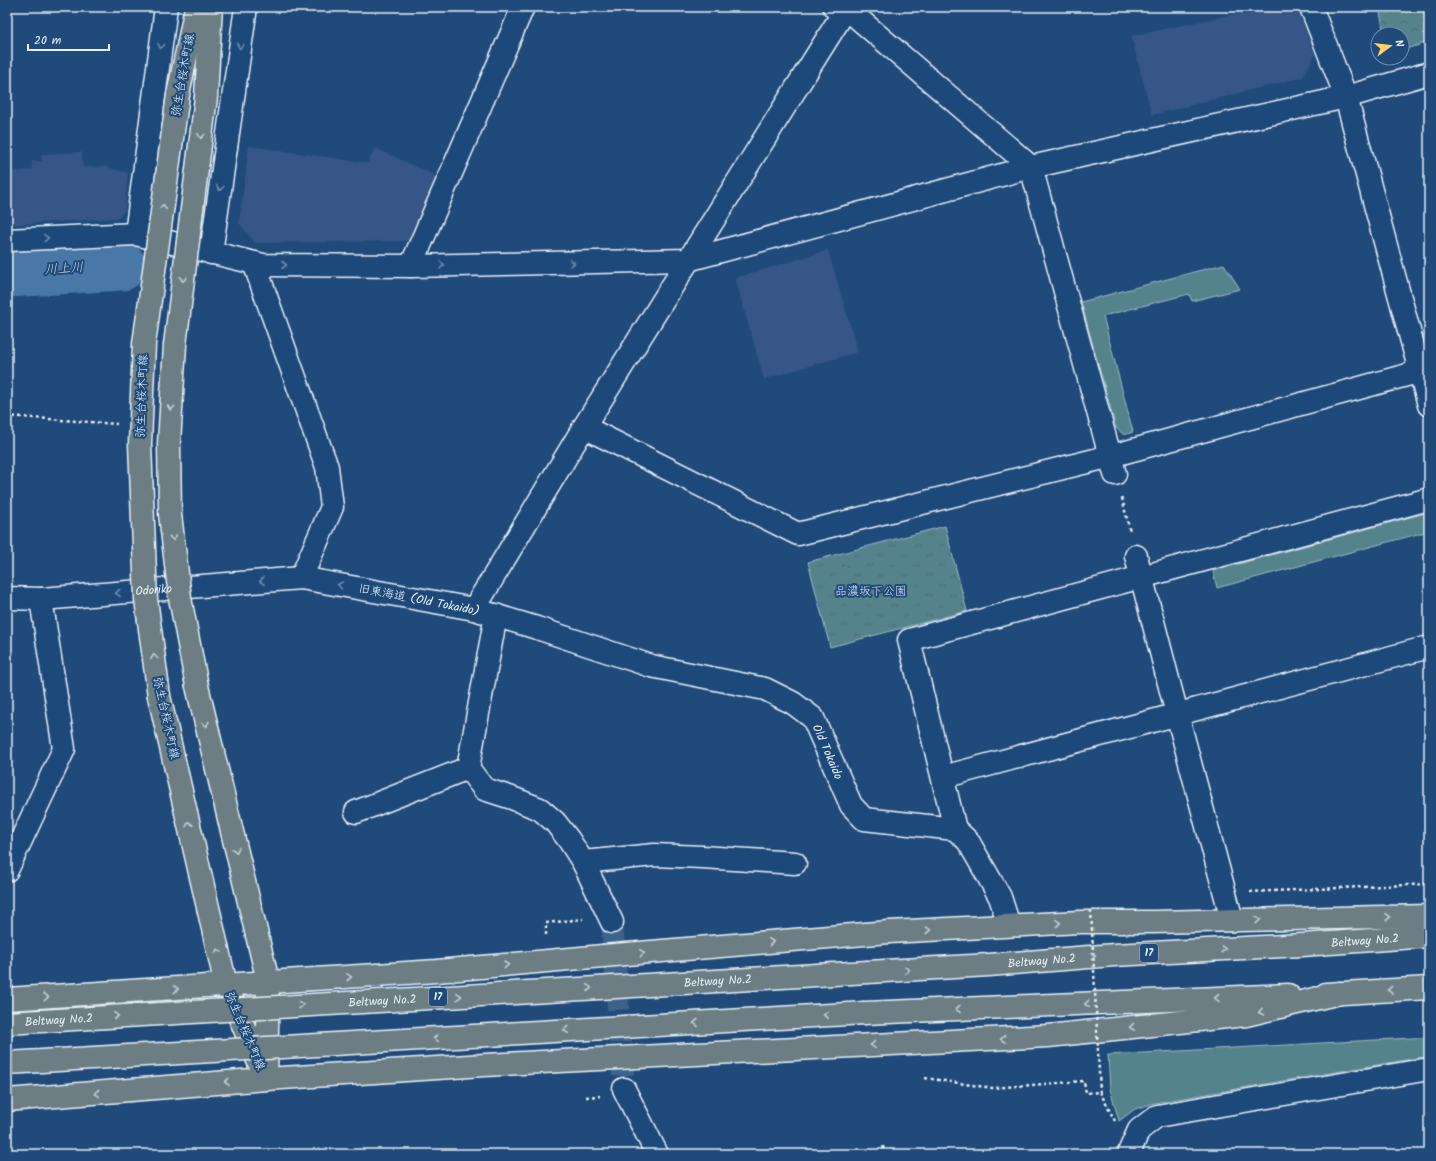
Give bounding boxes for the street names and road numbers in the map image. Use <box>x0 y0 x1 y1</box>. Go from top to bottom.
street label: 弥生台桜木町線 <box>166 32 200 118</box>
street label: 弥生台桜木町線 <box>131 354 153 438</box>
street label: Odoriko <box>135 579 173 601</box>
street label: 旧東海道 (Old Tokaido) <box>357 579 481 621</box>
street label: 弥生台桜木町線 <box>148 675 184 761</box>
street label: Old Tokaido <box>807 721 848 782</box>
street label: Beltway No.2 <box>1330 929 1400 952</box>
road number: 17 <box>1140 944 1158 962</box>
street label: Beltway No.2 <box>1007 949 1076 973</box>
street label: Beltway No.2 <box>683 969 752 992</box>
road number: 17 <box>429 988 447 1006</box>
street label: 弥生台桜木町線 <box>220 989 270 1073</box>
street label: Beltway No.2 <box>348 989 417 1012</box>
street label: Beltway No.2 <box>24 1008 94 1031</box>

